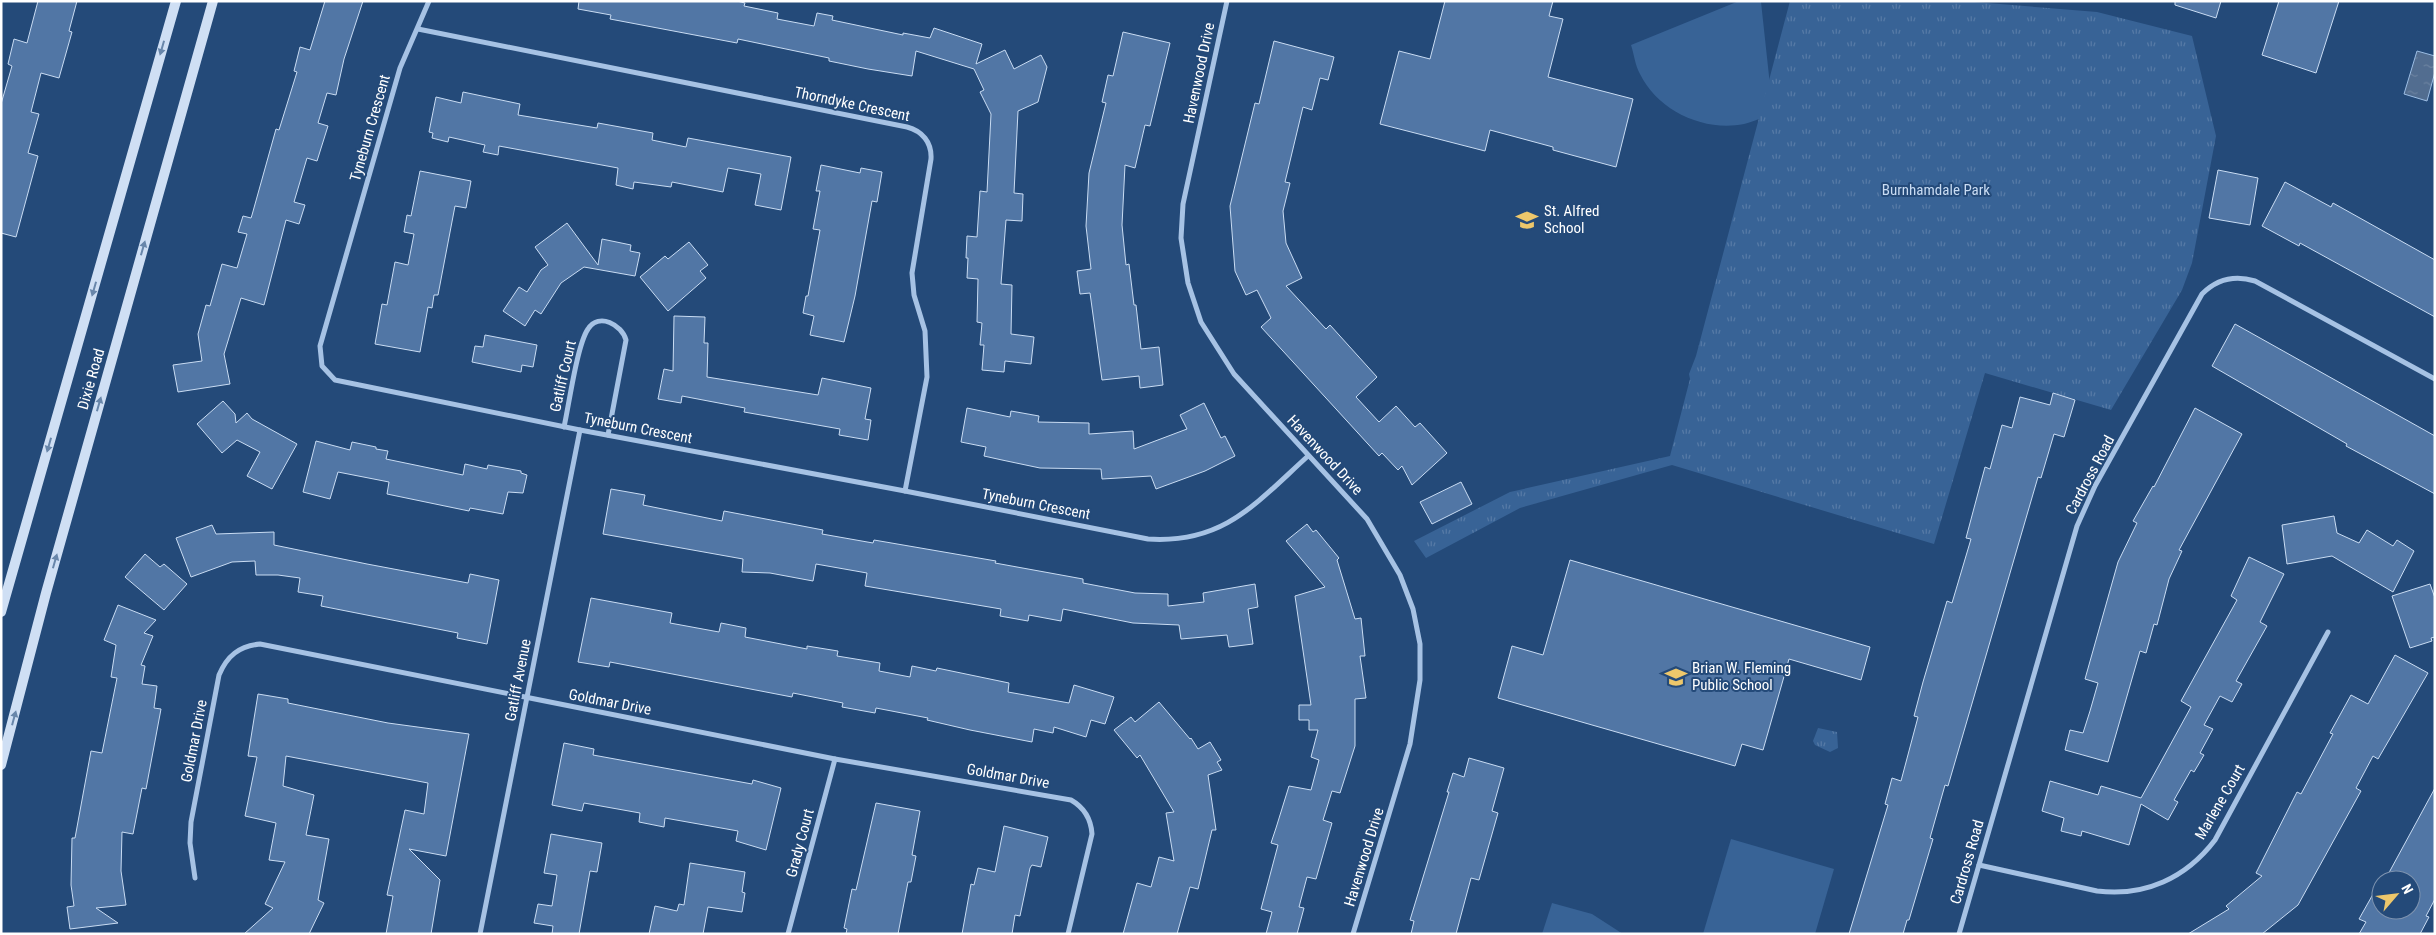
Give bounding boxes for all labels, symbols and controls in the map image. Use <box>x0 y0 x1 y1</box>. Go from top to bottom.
street label: Havenwood Drive <box>1180 21 1218 125</box>
one-way arrow <box>158 41 166 56</box>
street label: Tyneburn Crescent <box>346 73 394 183</box>
street label: Thorndyke Crescent <box>793 83 911 125</box>
park label: Burnhamdale Park <box>1882 181 1990 199</box>
place label: St. Alfred School <box>1544 202 1599 237</box>
school or university icon: St. Alfred School <box>1514 207 1540 233</box>
one-way arrow <box>140 240 148 255</box>
one-way arrow <box>89 281 97 296</box>
street label: Gatliff Court <box>546 338 580 414</box>
street label: Dixie Road <box>74 346 108 412</box>
one-way arrow <box>96 397 104 412</box>
street label: Tyneburn Crescent <box>582 409 694 447</box>
street label: Havenwood Drive <box>1283 411 1367 499</box>
street label: Cardross Road <box>2062 432 2118 518</box>
one-way arrow <box>45 437 53 452</box>
street label: Tyneburn Crescent <box>980 485 1092 523</box>
one-way arrow <box>51 553 59 568</box>
street label: Gatliff Avenue <box>501 637 535 723</box>
place label: Brian W. Fleming Public School <box>1692 659 1791 694</box>
school or university icon: Brian W. Fleming Public School <box>1663 664 1689 690</box>
street label: Goldmar Drive <box>567 685 653 719</box>
street label: Goldmar Drive <box>177 698 211 784</box>
one-way arrow <box>10 710 18 725</box>
street label: Goldmar Drive <box>965 760 1051 792</box>
street label: Marlene Court <box>2191 761 2249 843</box>
street label: Havenwood Drive <box>1340 805 1388 909</box>
street label: Grady Court <box>782 807 818 879</box>
street label: Cardross Road <box>1946 818 1988 906</box>
north arrow <box>2371 870 2421 920</box>
text: N <box>2398 881 2417 896</box>

